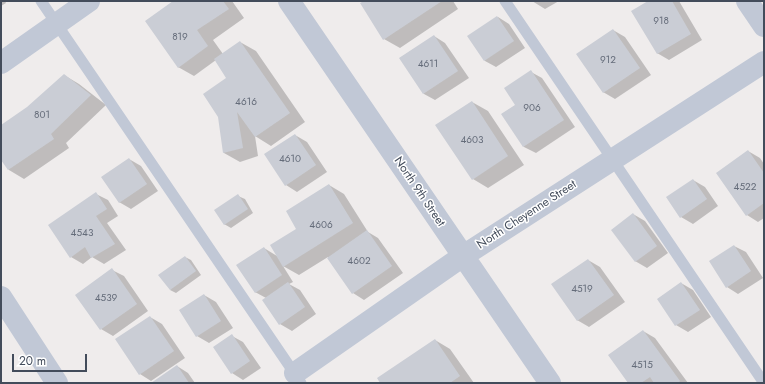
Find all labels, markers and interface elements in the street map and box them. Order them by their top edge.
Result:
house number: 918 [653,16,669,28]
house number: 819 [172,32,188,44]
house number: 912 [600,55,616,67]
house number: 4611 [418,59,438,71]
house number: 4616 [235,97,257,109]
house number: 906 [523,103,541,115]
house number: 801 [34,110,50,122]
house number: 4603 [460,135,484,147]
house number: 4610 [279,154,301,166]
street label: North 9th Street [390,154,448,230]
street label: North Cheyenne Street [475,177,579,253]
house number: 4522 [734,182,756,194]
house number: 4606 [309,220,333,232]
house number: 4543 [71,228,93,240]
house number: 4602 [347,256,371,268]
house number: 4519 [571,284,593,296]
house number: 4539 [95,293,117,305]
scale bar [14,346,89,372]
text: 20 m [19,352,46,370]
house number: 4515 [631,360,653,372]

